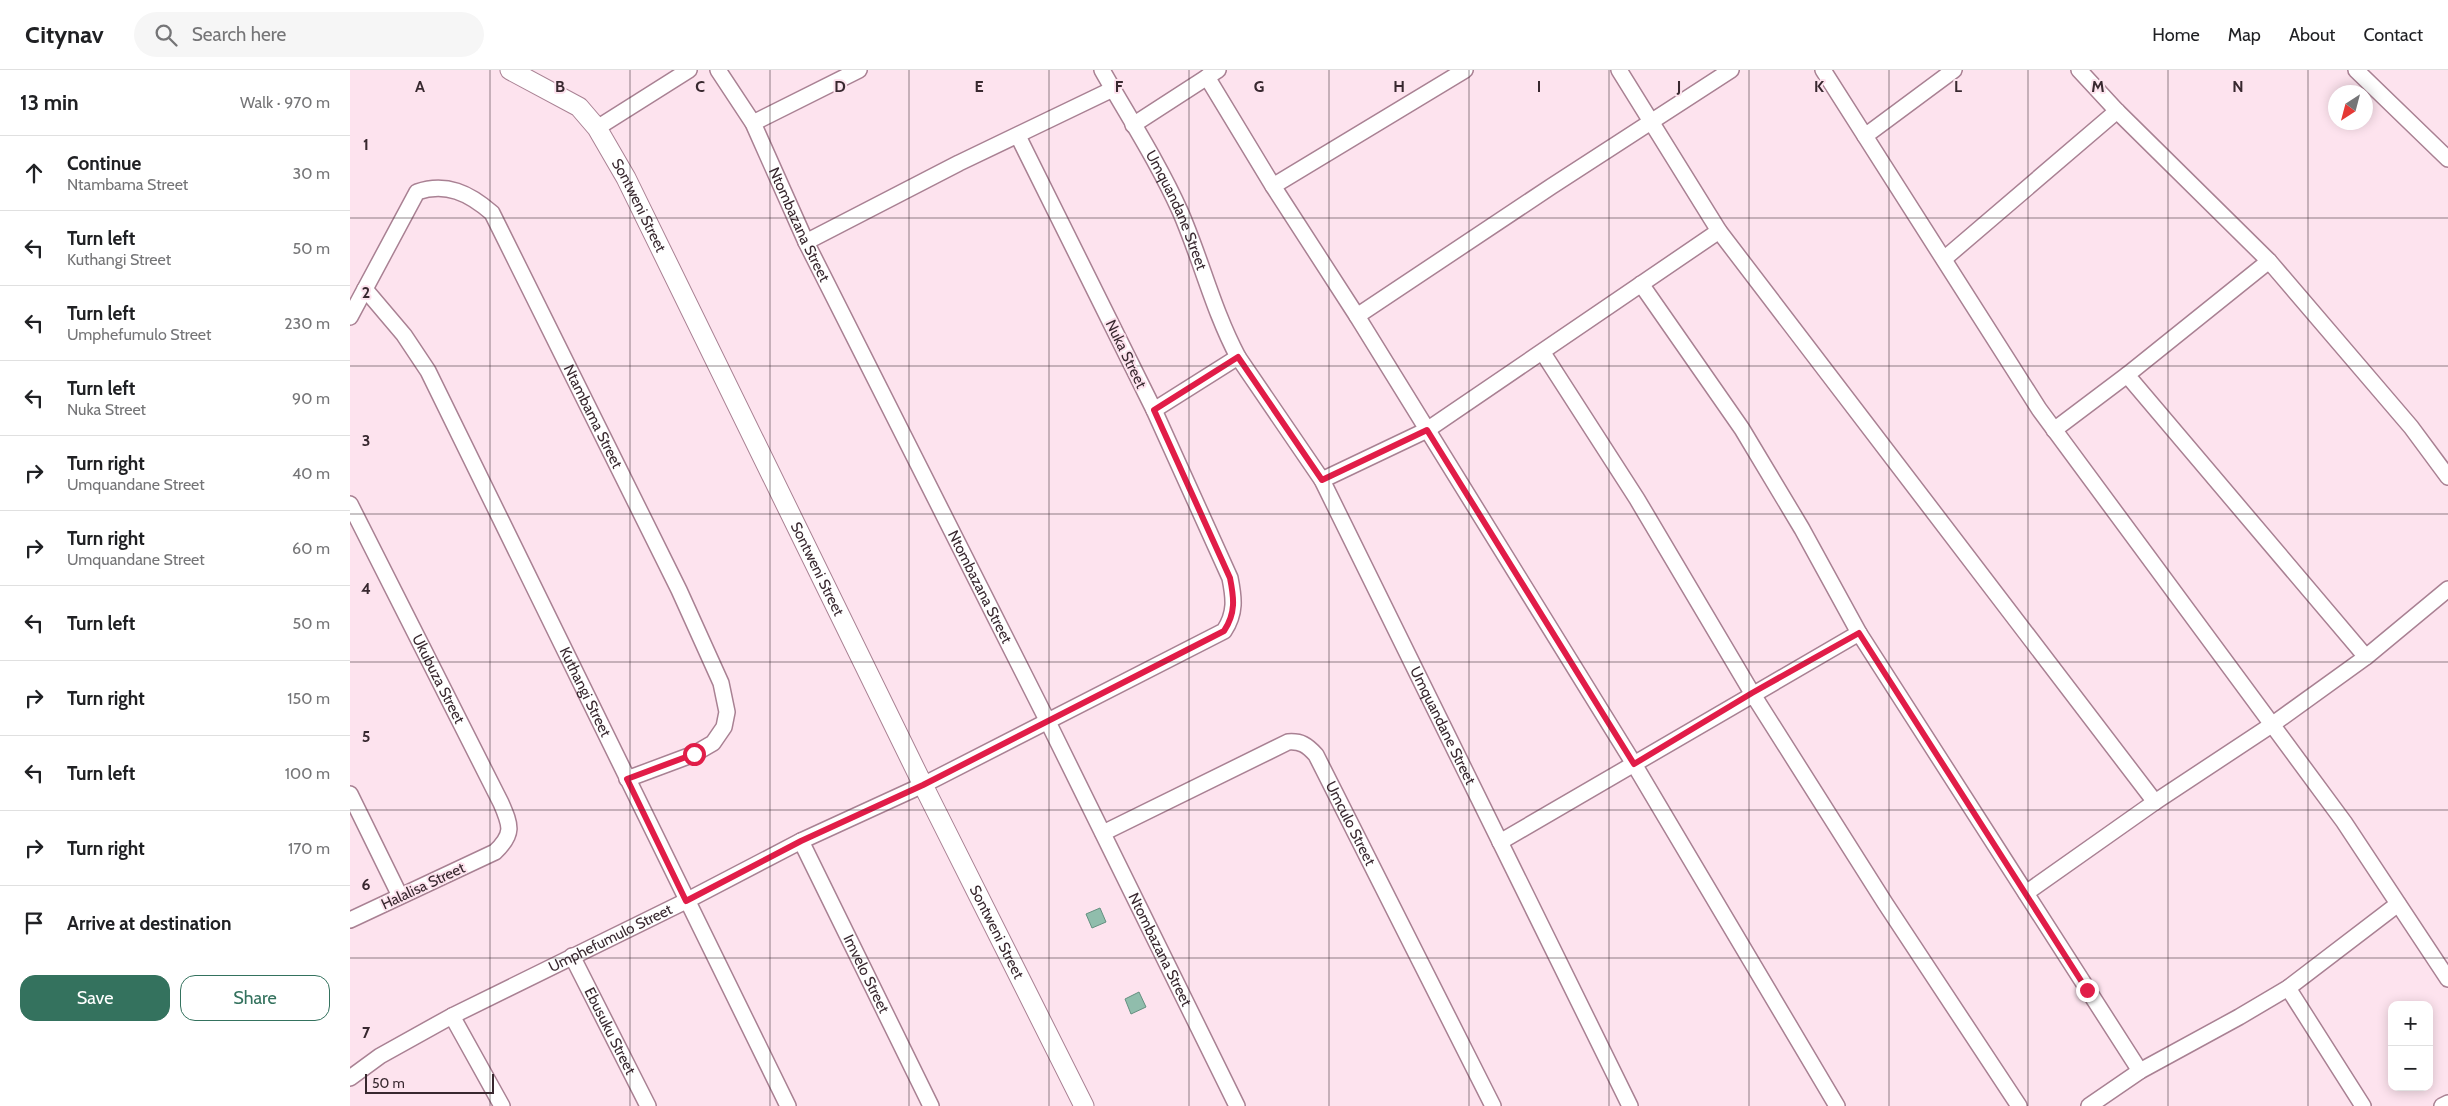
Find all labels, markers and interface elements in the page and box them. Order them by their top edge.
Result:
search box [134,12,484,57]
text: Citynav [25,20,104,49]
icon: search [152,21,180,49]
text: Search here [192,23,286,46]
text: Home [2152,24,2200,46]
text: Map [2228,24,2261,46]
text: About [2289,24,2335,46]
text: Contact [2363,24,2423,46]
text: A [415,77,425,96]
text: B [555,77,565,96]
text: C [695,77,705,96]
text: D [834,77,846,96]
text: E [974,77,984,96]
text: F [1115,77,1124,96]
text: G [1254,77,1264,96]
text: H [1393,77,1405,96]
text: I [1537,77,1541,96]
text: J [1676,77,1681,96]
text: K [1814,77,1824,96]
text: L [1954,77,1962,96]
text: M [2091,77,2105,96]
text: N [2232,77,2244,96]
north arrow [2328,85,2373,130]
text: 13 min [20,90,79,115]
text: Walk · 970 m [240,93,330,112]
text: 1 [363,135,369,154]
street label: Umquandane Street [1142,147,1211,272]
text: Continue [67,152,141,175]
street label: Sontweni Street [608,155,670,255]
icon: ahead [20,159,48,187]
text: 30 m [293,164,330,183]
street label: Ntombazana Street [765,164,834,285]
text: Ntambama Street [67,175,188,194]
text: Turn left [67,227,135,250]
icon: left [20,234,48,262]
text: 50 m [293,239,330,258]
text: Kuthangi Street [67,250,171,269]
text: 2 [362,283,370,302]
text: Turn left [67,302,135,325]
icon: left [20,309,48,337]
text: 230 m [284,314,330,333]
street label: Nuka Street [1102,317,1150,391]
text: Umphefumulo Street [67,325,211,344]
street label: Ntambama Street [560,361,626,471]
text: Turn left [67,377,135,400]
icon: left [20,384,48,412]
text: 90 m [292,389,330,408]
text: Nuka Street [67,400,146,419]
text: 3 [362,431,370,450]
text: Turn right [67,452,145,475]
icon: right [20,459,48,487]
text: 40 m [292,464,330,483]
text: Umquandane Street [67,475,205,494]
street label: Sontweni Street [787,519,848,619]
text: Turn right [67,527,145,550]
street label: Ntombazana Street [944,527,1016,646]
icon: right [20,534,48,562]
text: 60 m [292,539,330,558]
text: Umquandane Street [67,550,205,569]
text: 4 [361,579,371,598]
icon: left [20,609,48,637]
text: Turn left [67,612,135,635]
text: 50 m [293,614,330,633]
street label: Ukubuza Street [408,631,468,727]
street label: Kuthangi Street [556,644,615,740]
street label: Umquandane Street [1406,664,1479,788]
icon: right [20,684,48,712]
text: Turn right [67,687,145,710]
text: 150 m [287,689,330,708]
text: 5 [362,727,370,746]
route start [683,743,706,766]
icon: left [20,759,48,787]
text: Turn left [67,762,135,785]
text: 100 m [285,764,330,783]
street label: Umculo Street [1322,778,1379,869]
icon: right [20,834,48,862]
text: Turn right [67,837,145,860]
text: 170 m [288,839,330,858]
street label: Halalisa Street [378,859,468,913]
text: 6 [362,875,371,894]
street label: Sontweni Street [966,882,1028,982]
street label: Ntombazana Street [1125,890,1196,1009]
street label: Umphefumulo Street [546,900,675,976]
icon: arrive [20,909,48,937]
text: Arrive at destination [67,912,231,935]
street label: Imvelo Street [839,932,893,1016]
button: Save [20,975,170,1021]
button: Share [180,975,330,1021]
route end [2076,979,2099,1002]
street label: Ebusuku Street [580,984,640,1077]
map controls [2388,1001,2433,1091]
button: + [2388,1001,2433,1046]
text: 7 [362,1023,371,1042]
button: − [2388,1046,2433,1091]
scale bar [365,1071,494,1094]
text: 50 m [372,1074,405,1092]

